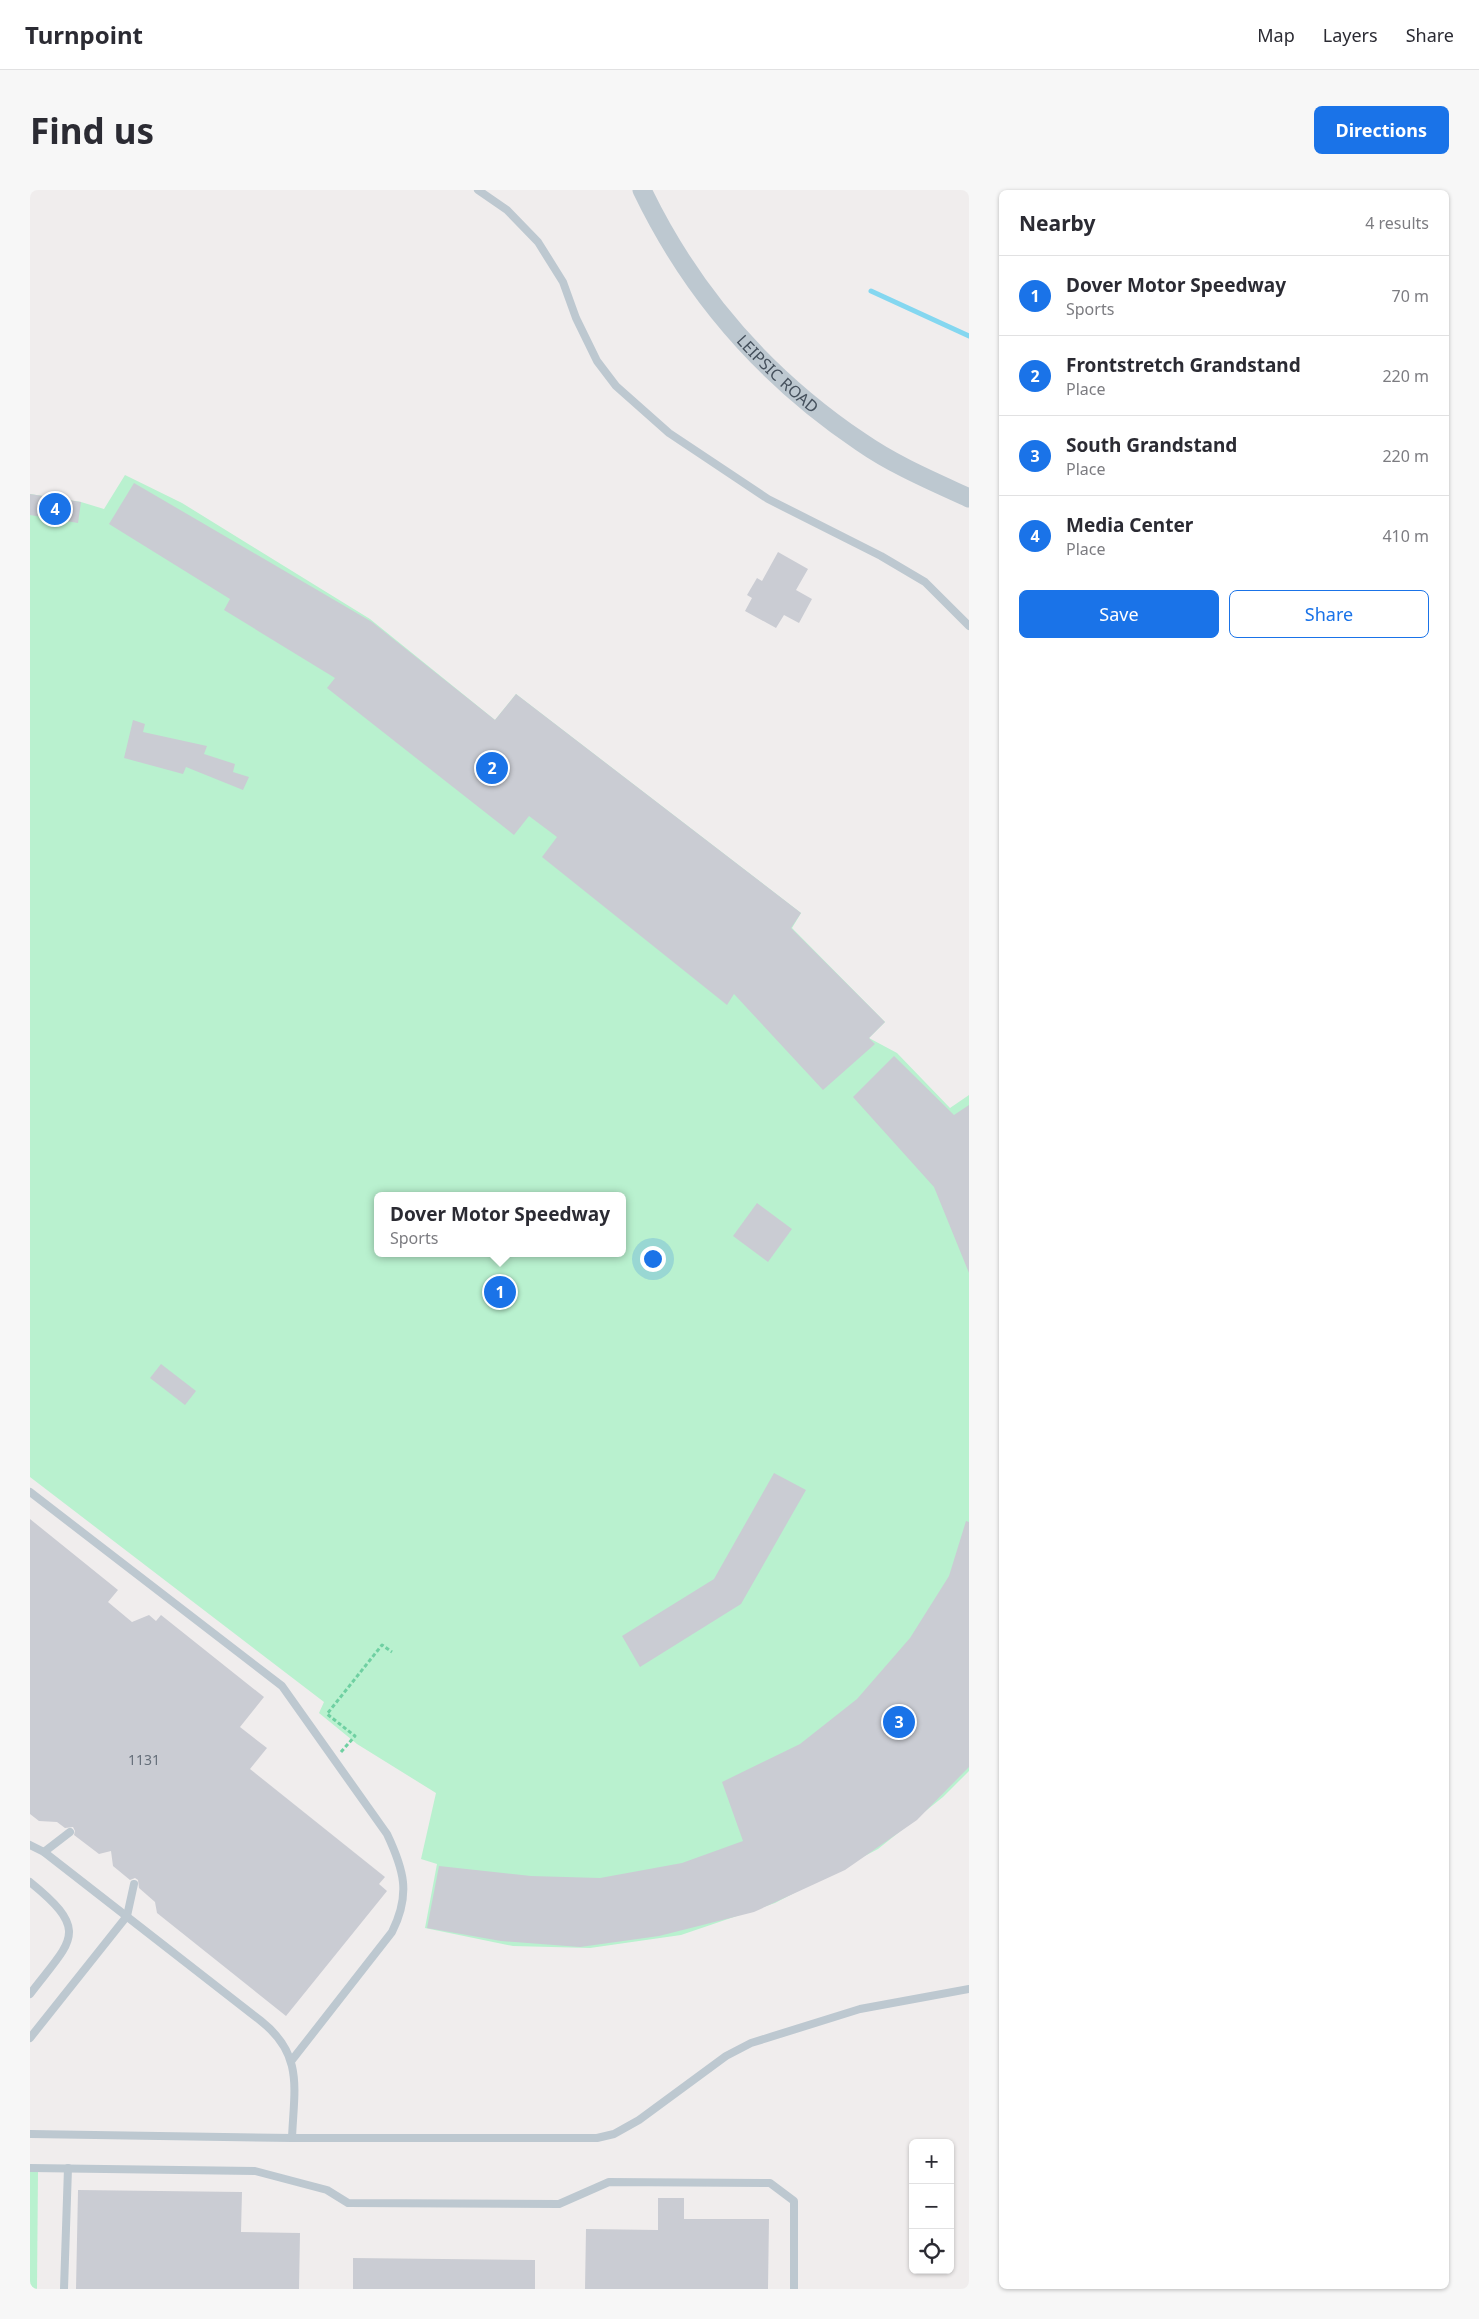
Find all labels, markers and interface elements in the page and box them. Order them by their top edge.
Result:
text: Turnpoint [25,18,143,51]
text: Map [1257,23,1295,47]
text: Layers [1323,23,1378,47]
text: Share [1406,23,1454,47]
button: Directions [1314,106,1449,154]
text: Find us [30,107,154,154]
text: Nearby [1019,209,1095,237]
text: 4 results [1365,212,1429,234]
text: Dover Motor Speedway [1066,272,1286,298]
text: 1 [1030,285,1040,307]
text: 70 m [1392,285,1429,307]
text: Sports [1066,298,1114,320]
street label: LEIPSIC ROAD [732,330,823,418]
text: Frontstretch Grandstand [1066,352,1301,378]
text: 2 [1030,365,1040,387]
text: 220 m [1382,365,1429,387]
text: Place [1066,378,1106,400]
text: South Grandstand [1066,432,1237,458]
text: 3 [1030,445,1040,467]
text: 220 m [1382,445,1429,467]
text: Place [1066,458,1106,480]
pin: 4 [39,490,71,528]
text: Media Center [1066,512,1193,538]
text: 4 [1030,525,1040,547]
text: 410 m [1382,525,1429,547]
text: Place [1066,538,1106,560]
button: Save [1019,590,1219,638]
button: Share [1229,590,1429,638]
pin: 2 [476,749,508,787]
popup [374,1192,626,1257]
text: Dover Motor Speedway [390,1201,610,1227]
text: Sports [390,1227,438,1249]
your location [640,1246,666,1272]
pin: 1 [484,1273,516,1311]
pin: 3 [883,1703,915,1741]
house number: 1131 [128,1750,160,1769]
map controls [909,2139,954,2274]
button: + [909,2139,954,2184]
button: − [909,2184,954,2229]
button: locate [909,2229,954,2274]

